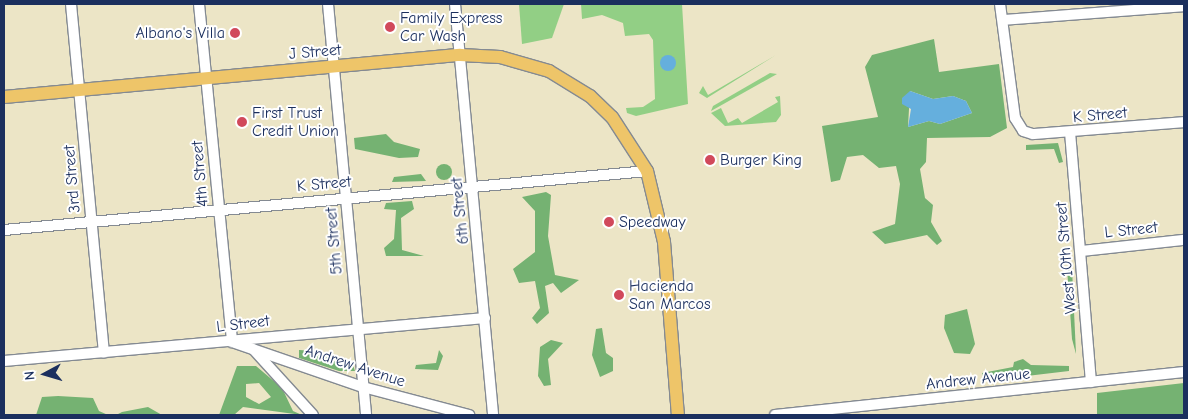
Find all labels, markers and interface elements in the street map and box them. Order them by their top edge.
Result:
place label: Family Express Car Wash [400,8,503,46]
marker: Family Express Car Wash [384,21,396,33]
place label: Albano's Villa [135,23,225,43]
marker: Albano's Villa [229,27,241,39]
street label: J Street [288,40,342,64]
place label: First Trust Credit Union [252,103,339,141]
street label: K Street [1072,103,1128,127]
marker: First Trust Credit Union [236,116,248,128]
street label: 4th Street [188,140,212,208]
street label: 3rd Street [59,144,85,214]
place label: Burger King [720,150,802,170]
marker: Burger King [704,154,716,166]
street label: K Street [296,172,352,196]
street label: 6th Street [447,177,473,245]
street label: West 10th Street [1052,201,1080,315]
street label: 5th Street [322,207,346,275]
place label: Speedway [619,212,686,232]
marker: Speedway [603,216,615,228]
street label: L Street [1103,218,1159,242]
place label: Hacienda San Marcos [629,276,711,314]
marker: Hacienda San Marcos [613,289,625,301]
street label: L Street [215,311,271,337]
street label: Andrew Avenue [302,341,408,391]
north arrow [20,349,70,399]
street label: Andrew Avenue [925,364,1031,394]
text: N [21,370,39,381]

